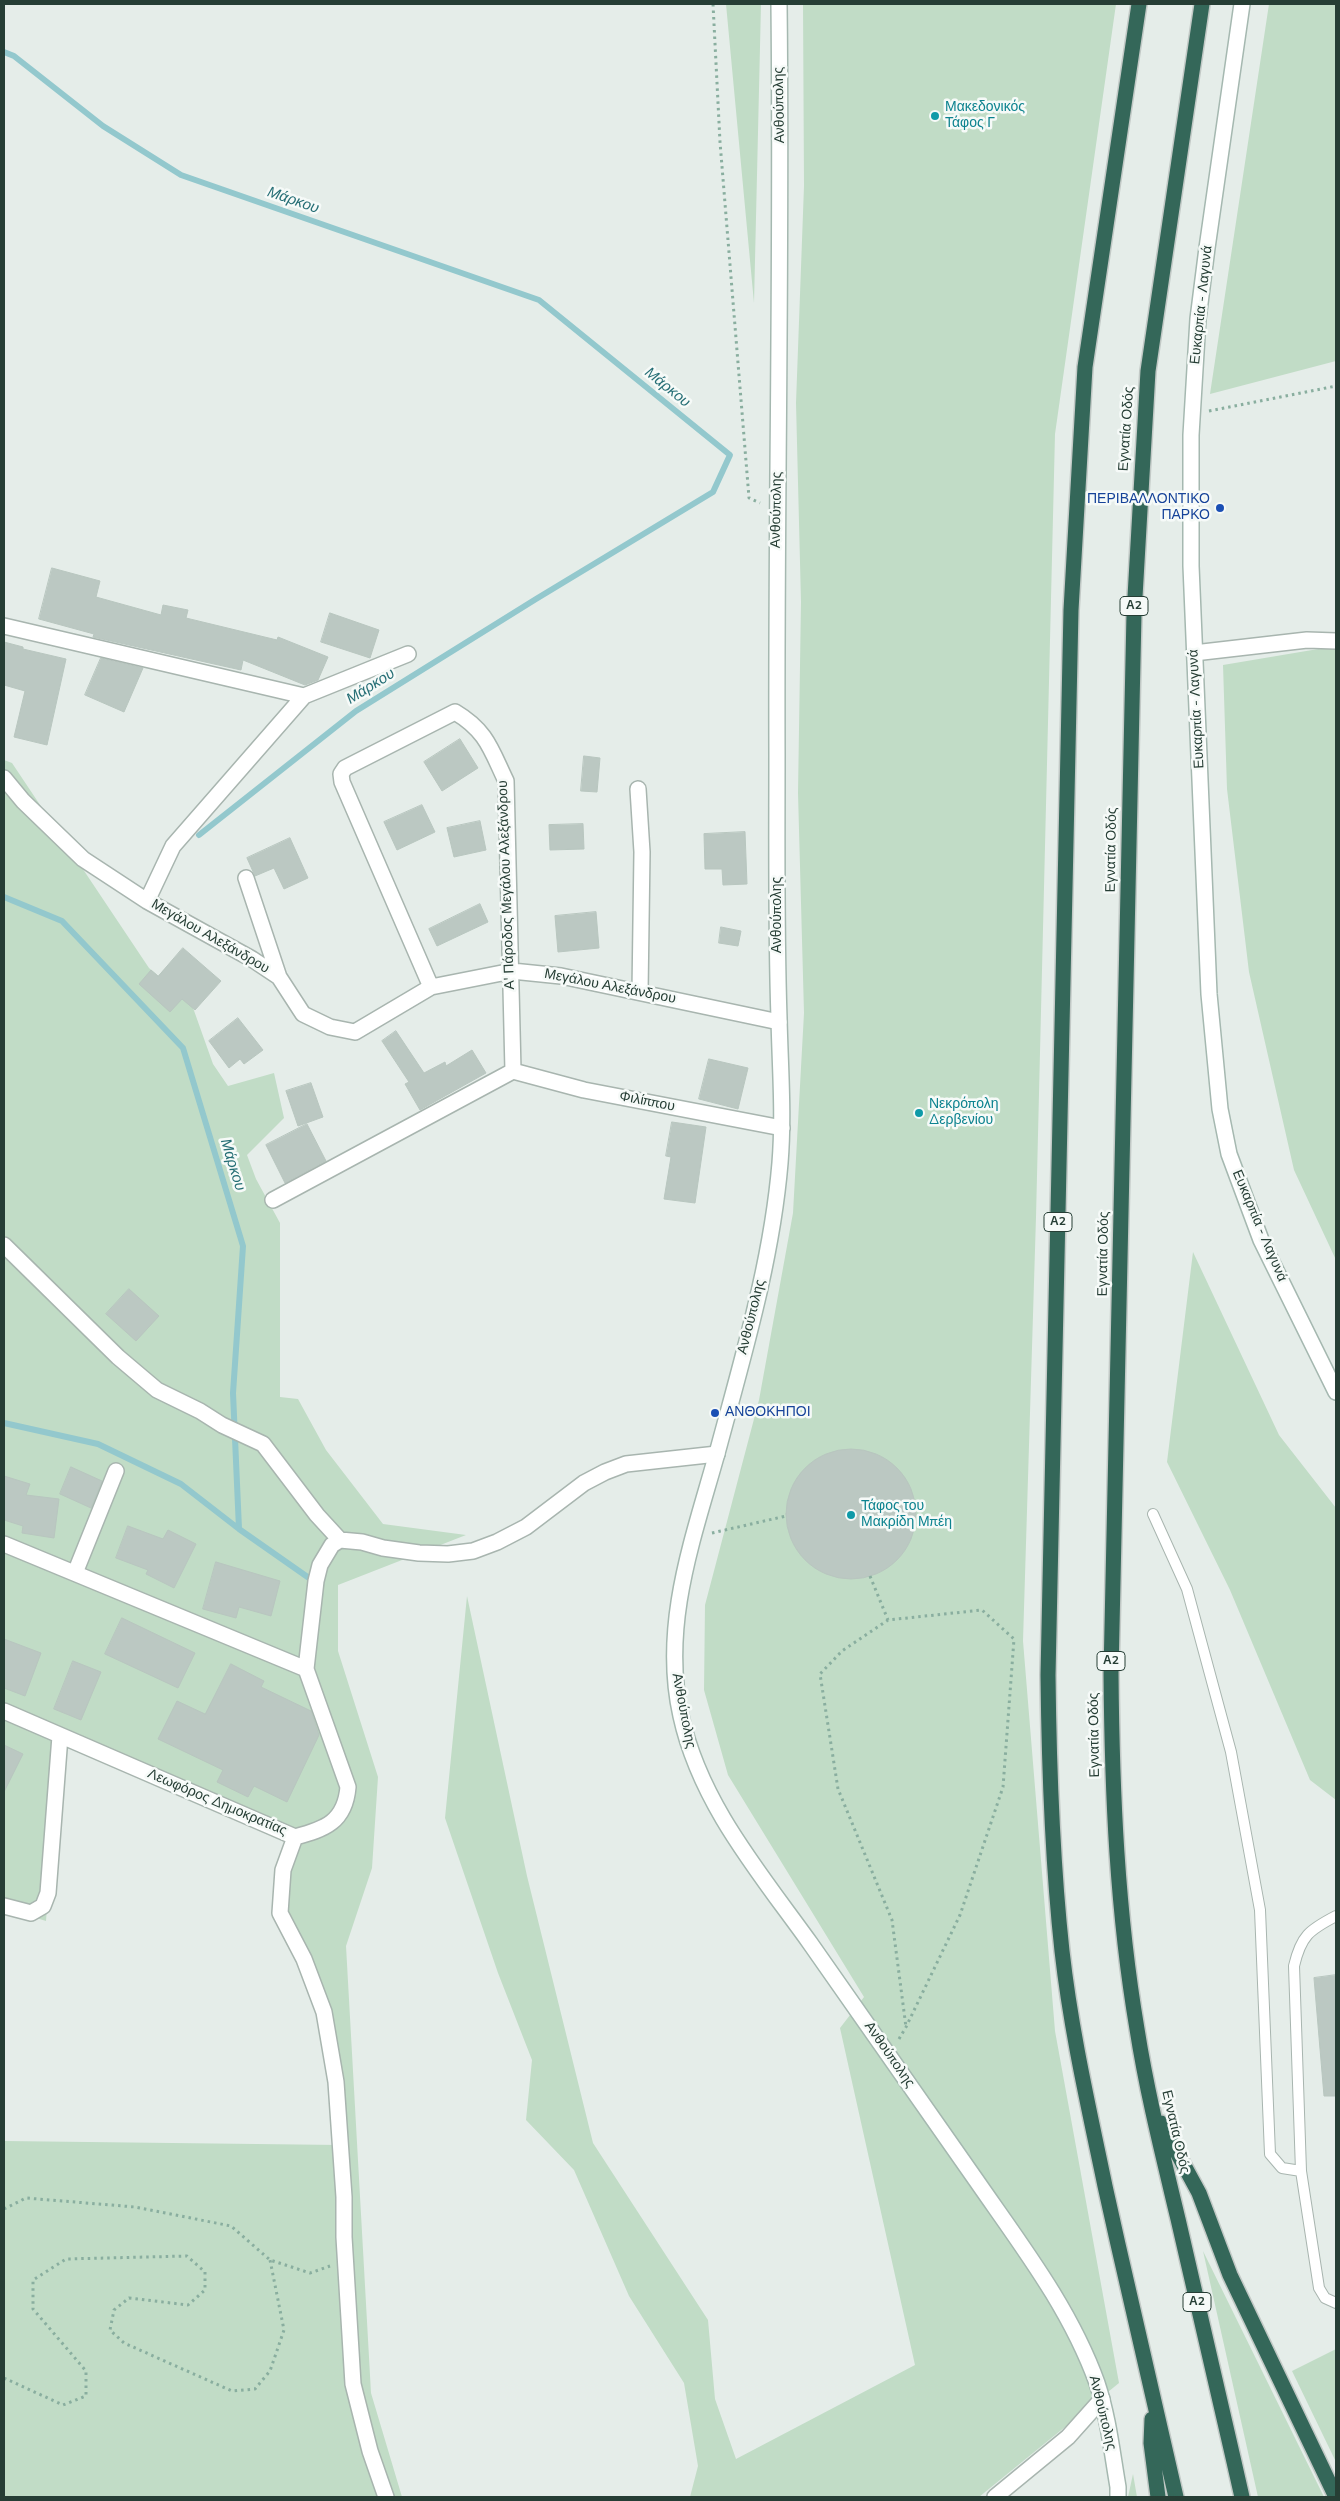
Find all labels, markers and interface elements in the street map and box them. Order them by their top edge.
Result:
street label: Ανθούπολης [771,67,789,143]
place label: Μακεδονικός Τάφος Γ [945,100,1025,132]
marker: Μακεδονικός Τάφος Γ [929,110,941,122]
water label: Μάρκου [265,184,321,218]
street label: Ευκαρπία - Λαγυνά [1187,245,1217,365]
water label: Μάρκου [641,364,693,412]
street label: Εγνατία Οδός [1116,386,1138,472]
street label: Ανθούπολης [768,472,786,548]
place label: ΠΕΡΙΒΑΛΛΟΝΤΙΚΟ ΠΑΡΚΟ [1087,492,1210,524]
marker: ΠΕΡΙΒΑΛΛΟΝΤΙΚΟ ΠΑΡΚΟ [1214,502,1226,514]
road number: Α2 [1120,596,1148,616]
street label: Ευκαρπία - Λαγυνά [1185,649,1209,769]
water label: Μάρκου [344,665,398,709]
street label: Α' Πάροδος Μεγάλου Αλεξάνδρου [495,780,519,990]
street label: Εγνατία Οδός [1103,807,1121,893]
street label: Ανθούπολης [770,877,786,953]
street label: Μεγάλου Αλεξάνδρου [148,896,272,978]
street label: Μεγάλου Αλεξάνδρου [543,966,677,1008]
street label: Φιλίππου [618,1088,676,1116]
place label: Νεκρόπολη Δερβενίου [929,1097,999,1130]
marker: Νεκρόπολη Δερβενίου [913,1107,925,1119]
water label: Μάρκου [216,1137,248,1193]
street label: Ευκαρπία - Λαγυνά [1228,1168,1290,1284]
street label: Εγνατία Οδός [1095,1211,1113,1297]
road number: Α2 [1044,1212,1072,1232]
street label: Ανθούπολης [735,1278,769,1356]
place label: ΑΝΘΟΚΗΠΟΙ [725,1405,811,1421]
marker: ΑΝΘΟΚΗΠΟΙ [709,1407,721,1419]
place label: Τάφος του Μακρίδη Μπέη [861,1499,952,1531]
marker: Τάφος του Μακρίδη Μπέη [845,1509,857,1521]
road number: Α2 [1097,1652,1125,1670]
street label: Ανθούπολης [667,1672,699,1750]
street label: Εγνατία Οδός [1086,1692,1104,1778]
street label: Λεωφόρος Δημοκρατίας [145,1766,289,1840]
street label: Ανθούπολης [860,2019,918,2091]
street label: Εγνατία Οδός [1157,2089,1193,2175]
road number: Α2 [1183,2292,1211,2312]
street label: Ανθούπολης [1085,2374,1119,2452]

